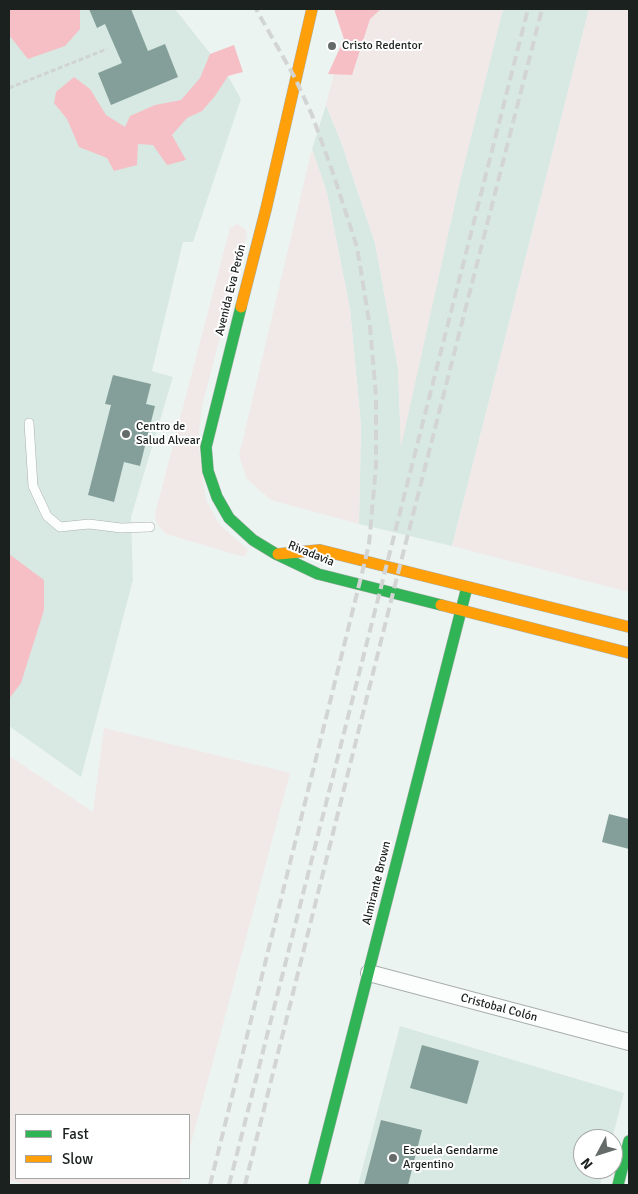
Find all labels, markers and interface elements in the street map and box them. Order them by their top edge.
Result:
place label: Cristo Redentor [342,39,422,53]
marker: Cristo Redentor [326,40,338,52]
street label: Avenida Eva Perón [213,243,249,337]
place label: Centro de Salud Alvear [136,420,200,448]
marker: Centro de Salud Alvear [120,428,132,440]
street label: Rivadavia [286,538,336,570]
street label: Almirante Brown [360,840,394,926]
street label: Cristobal Colón [459,991,539,1025]
legend [15,1114,190,1179]
text: Fast [62,1125,89,1143]
north arrow [573,1129,623,1179]
place label: Escuela Gendarme Argentino [403,1144,498,1172]
text: Slow [62,1150,93,1168]
marker: Escuela Gendarme Argentino [387,1152,399,1164]
text: N [577,1154,597,1173]

